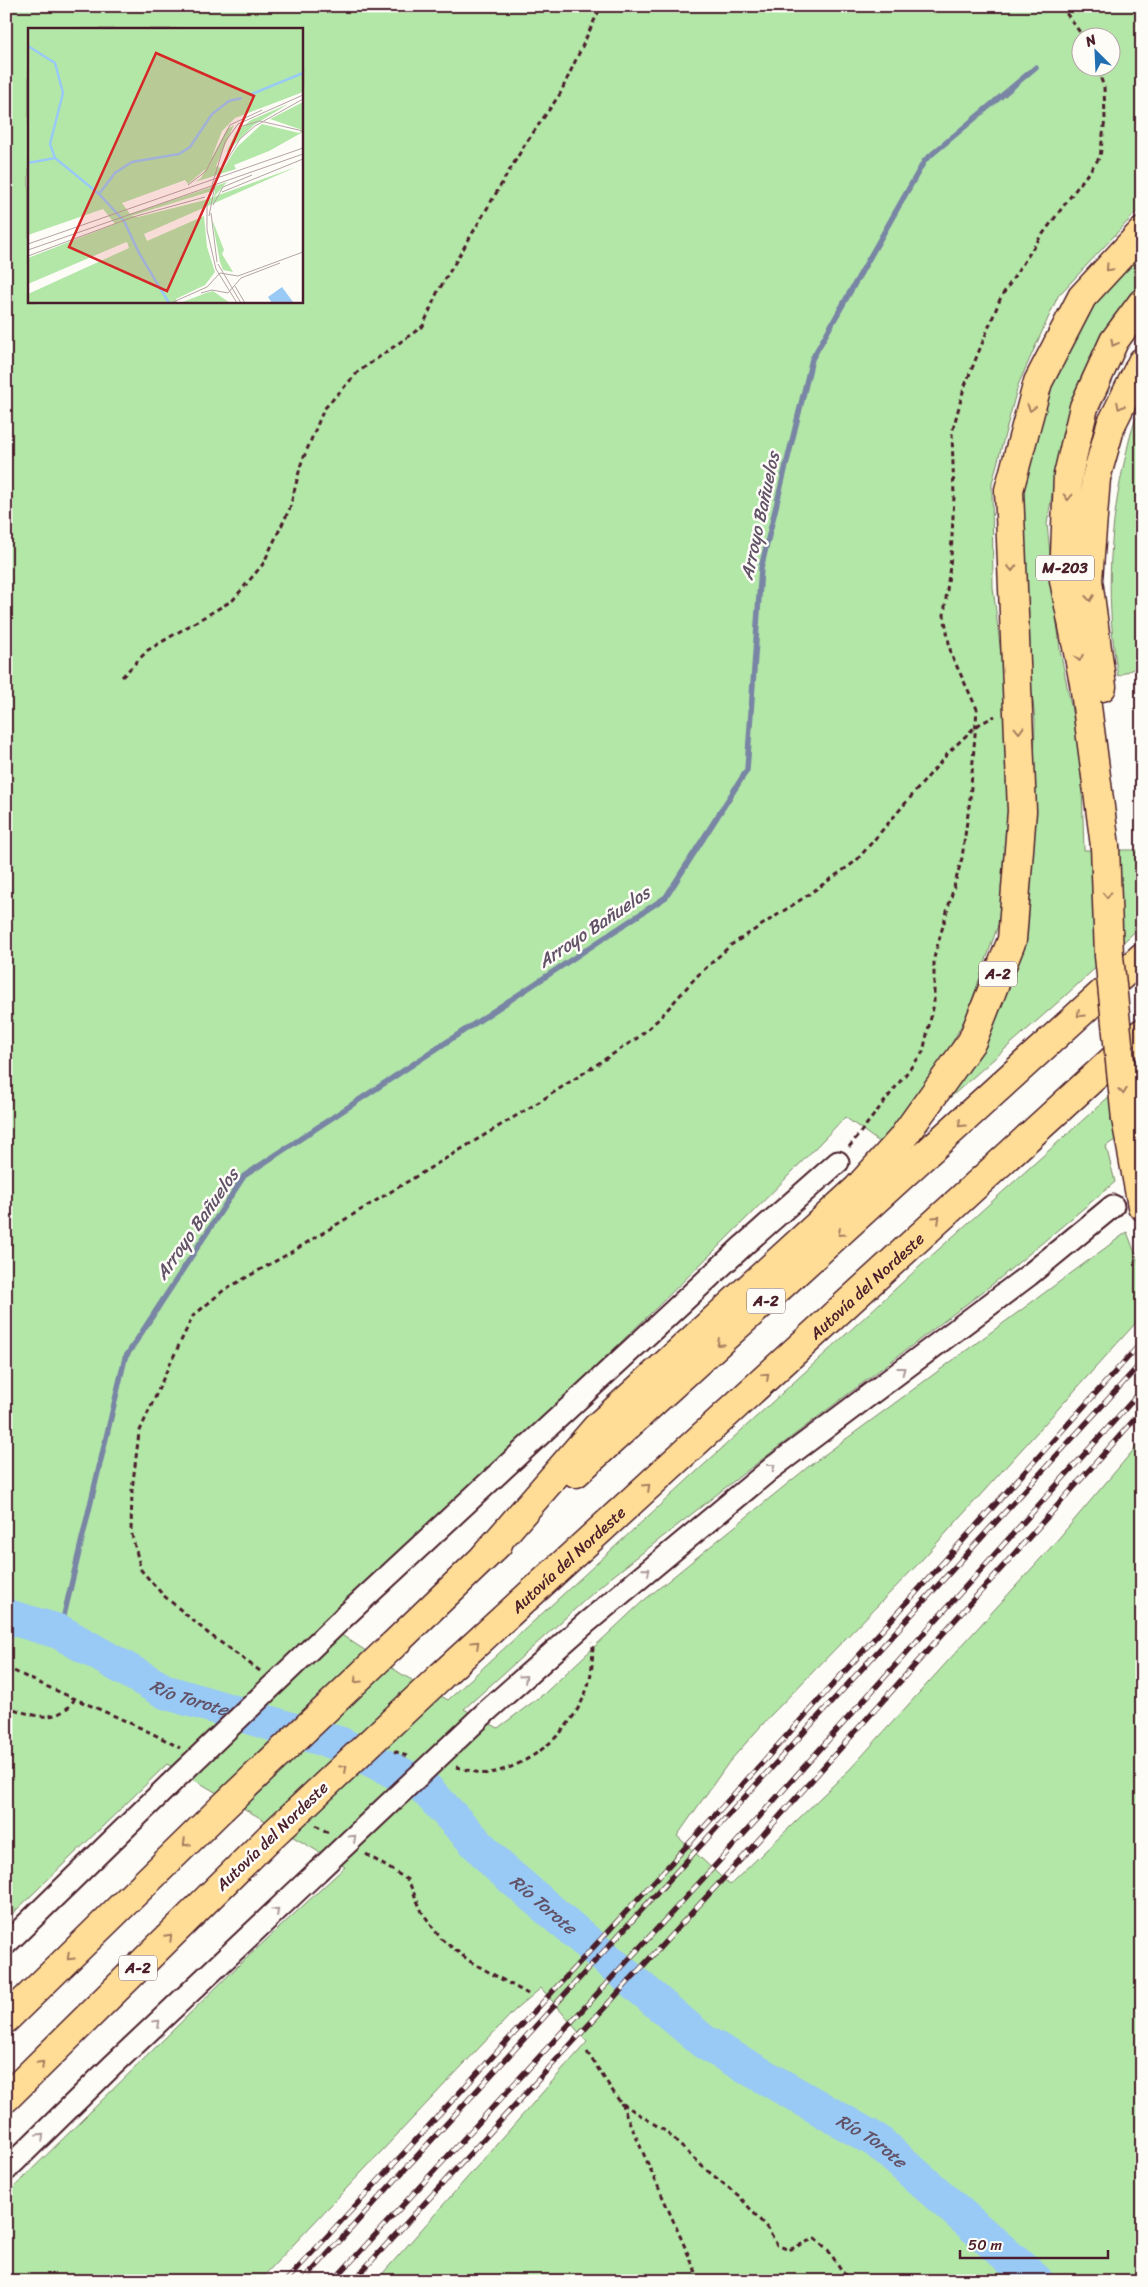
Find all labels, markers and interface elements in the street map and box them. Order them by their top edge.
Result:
text: N [1080,27,1101,54]
inset map [28,28,302,302]
north arrow [1070,28,1120,78]
one-way arrow [1106,262,1115,271]
one-way arrow [1110,338,1120,347]
one-way arrow [1116,400,1126,409]
one-way arrow [1026,404,1037,413]
water label: Arroyo Bañuelos [731,447,790,584]
one-way arrow [1062,494,1073,502]
road number: M-203 [1036,556,1094,580]
one-way arrow [1007,564,1018,572]
one-way arrow [1085,594,1095,603]
one-way arrow [1074,654,1084,663]
one-way arrow [1014,727,1024,735]
water label: Arroyo Bañuelos [530,876,658,977]
one-way arrow [1101,891,1112,899]
road number: A-2 [979,962,1017,986]
one-way arrow [1077,1008,1086,1017]
one-way arrow [1117,1088,1128,1096]
one-way arrow [957,1118,966,1127]
water label: Arroyo Bañuelos [146,1160,248,1287]
one-way arrow [932,1216,941,1225]
street label: Autovía del Nordeste [801,1225,931,1347]
one-way arrow [837,1228,846,1237]
road number: A-2 [747,1288,785,1314]
one-way arrow [717,1337,726,1346]
one-way arrow [896,1367,905,1375]
one-way arrow [761,1373,770,1382]
one-way arrow [766,1465,775,1473]
one-way arrow [641,1483,650,1492]
street label: Autovía del Nordeste [503,1499,633,1621]
one-way arrow [642,1568,651,1577]
one-way arrow [470,1641,479,1650]
water label: Río Torote [144,1670,234,1726]
one-way arrow [353,1674,362,1683]
one-way arrow [519,1674,528,1683]
one-way arrow [338,1765,347,1774]
street label: Autovía del Nordeste [208,1774,335,1899]
one-way arrow [348,1835,357,1844]
one-way arrow [183,1837,192,1846]
water label: Río Torote [502,1866,585,1944]
one-way arrow [270,1908,279,1917]
one-way arrow [163,1934,172,1943]
one-way arrow [66,1951,75,1960]
road number: A-2 [119,1956,157,1980]
one-way arrow [152,2020,161,2029]
one-way arrow [35,2061,44,2070]
water label: Río Torote [830,2105,915,2178]
one-way arrow [35,2133,44,2142]
scale bar [960,2227,1108,2259]
text: 50 m [968,2232,1003,2258]

